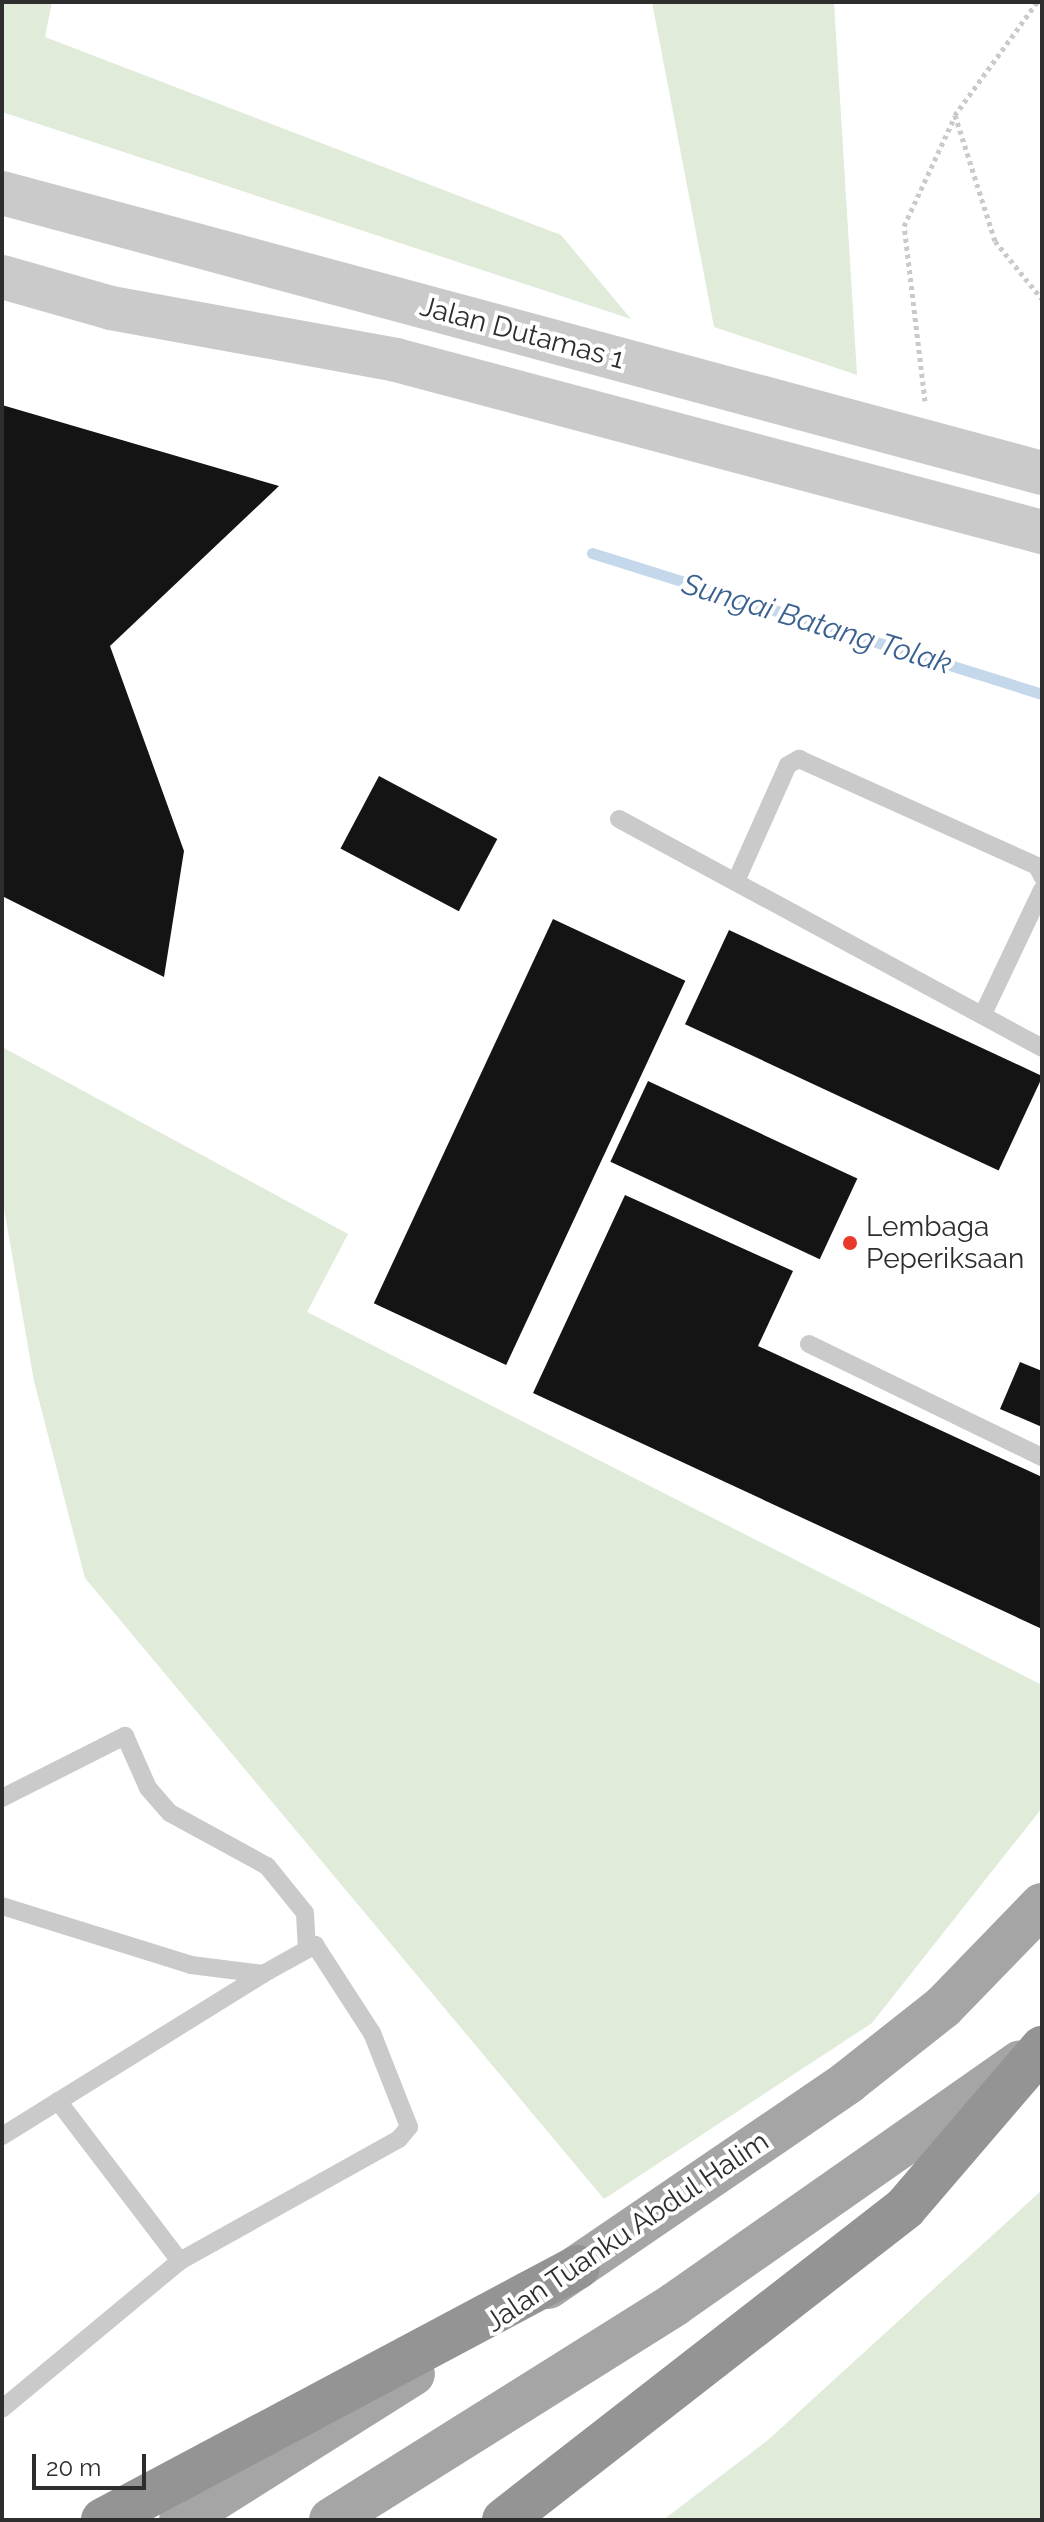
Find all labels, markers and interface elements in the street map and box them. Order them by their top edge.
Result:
street label: Jalan Dutamas 1 [416,290,628,376]
water label: Sungai Batang Tolak [678,566,956,682]
place label: Lembaga Peperiksaan [866,1210,1024,1276]
marker: Lembaga Peperiksaan [841,1234,859,1252]
street label: Jalan Tuanku Abdul Halim [478,2124,776,2340]
scale bar [36,2438,150,2488]
text: 20 m [46,2453,101,2482]

